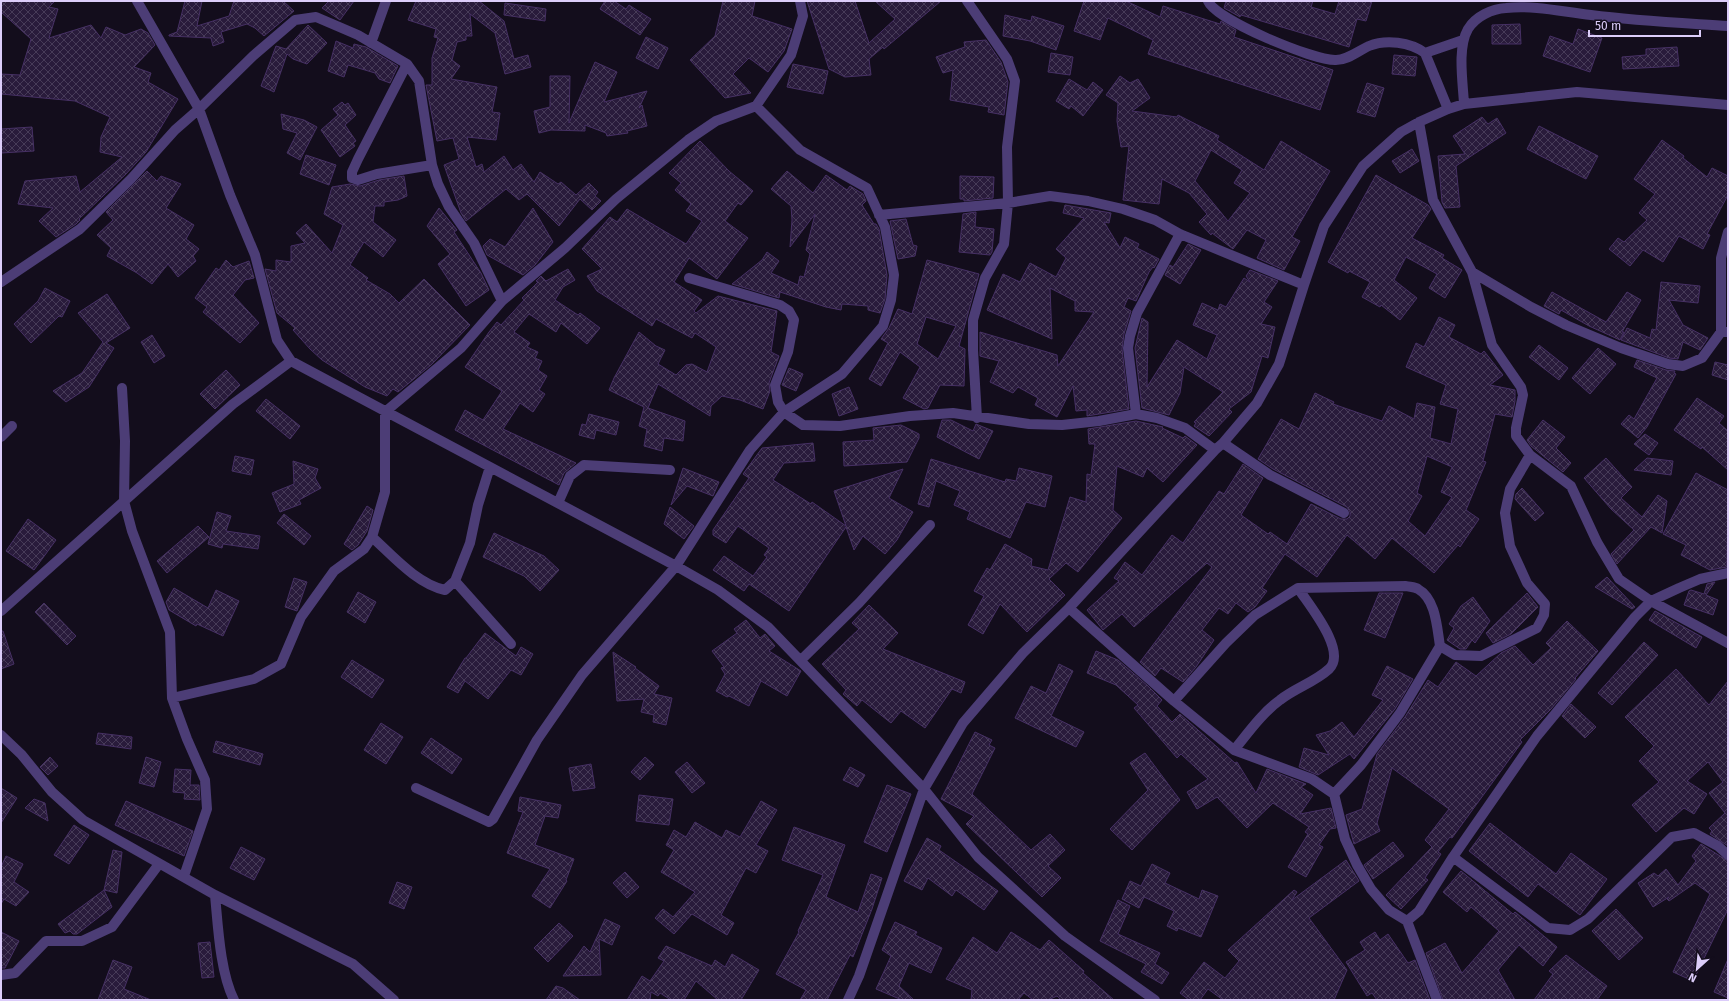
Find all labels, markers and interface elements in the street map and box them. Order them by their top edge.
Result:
scale bar [1589,12,1700,38]
text: 50 m [1595,19,1621,33]
north arrow [1677,949,1717,989]
text: N [1686,970,1699,985]

